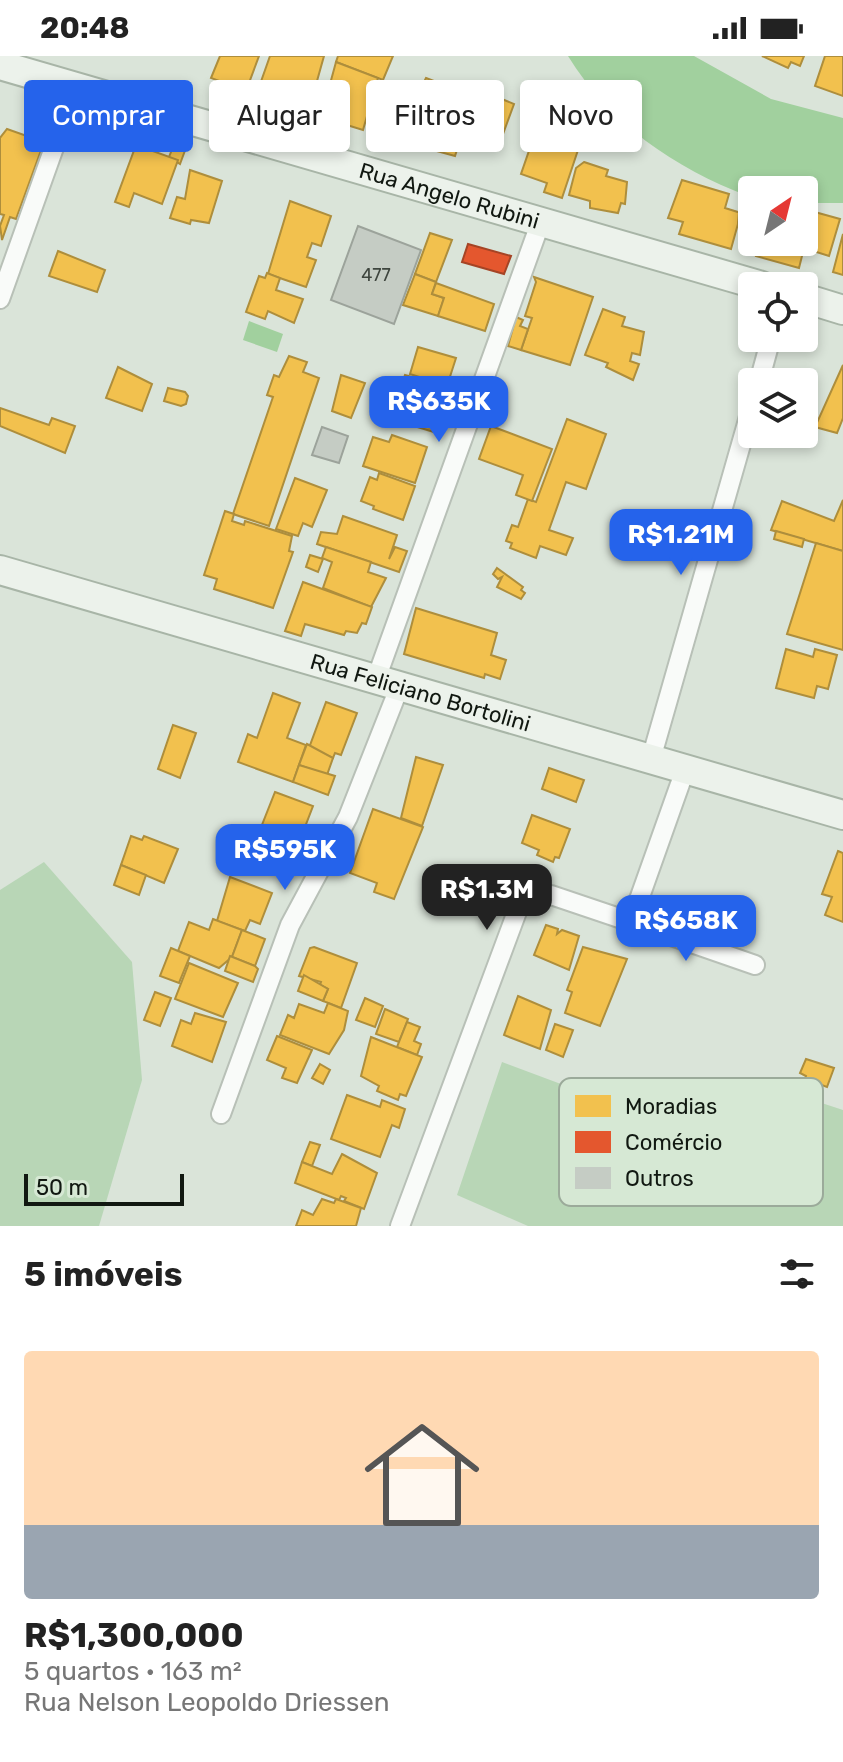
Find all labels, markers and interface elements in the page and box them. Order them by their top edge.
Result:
text: 20:48 [40,10,129,46]
chip: Comprar [24,80,193,152]
chip: Alugar [209,80,350,152]
chip: Filtros [366,80,504,152]
chip: Novo [520,80,642,152]
street label: Rua Angelo Rubini [356,157,543,235]
north arrow [738,176,818,256]
map controls [738,176,818,448]
house number: 477 [361,264,391,286]
button: locate [738,272,818,352]
button: layers [738,368,818,448]
pin: R$635K [374,376,504,444]
text: R$635K [387,386,491,417]
pin: R$1.21M [607,509,755,577]
text: R$1.21M [628,519,735,550]
street label: Rua Feliciano Bortolini [307,648,534,738]
pin: R$595K [220,824,350,892]
text: R$595K [234,834,336,865]
pin: R$1.3M [422,864,552,932]
text: R$1.3M [440,874,534,905]
pin: R$658K [621,895,751,963]
text: R$658K [634,905,738,936]
legend [559,1078,823,1206]
text: Moradias [625,1093,717,1120]
text: Comércio [625,1129,722,1156]
text: Outros [625,1165,694,1192]
scale bar [24,1170,184,1206]
text: 50 m [36,1174,88,1201]
icon: filters [775,1252,819,1296]
text: 5 imóveis [24,1254,182,1295]
icon: home [350,1403,494,1547]
text: R$1,300,000 [24,1615,244,1656]
text: 5 quartos · 163 m² [24,1656,242,1687]
text: Rua Nelson Leopoldo Driessen [24,1687,390,1718]

